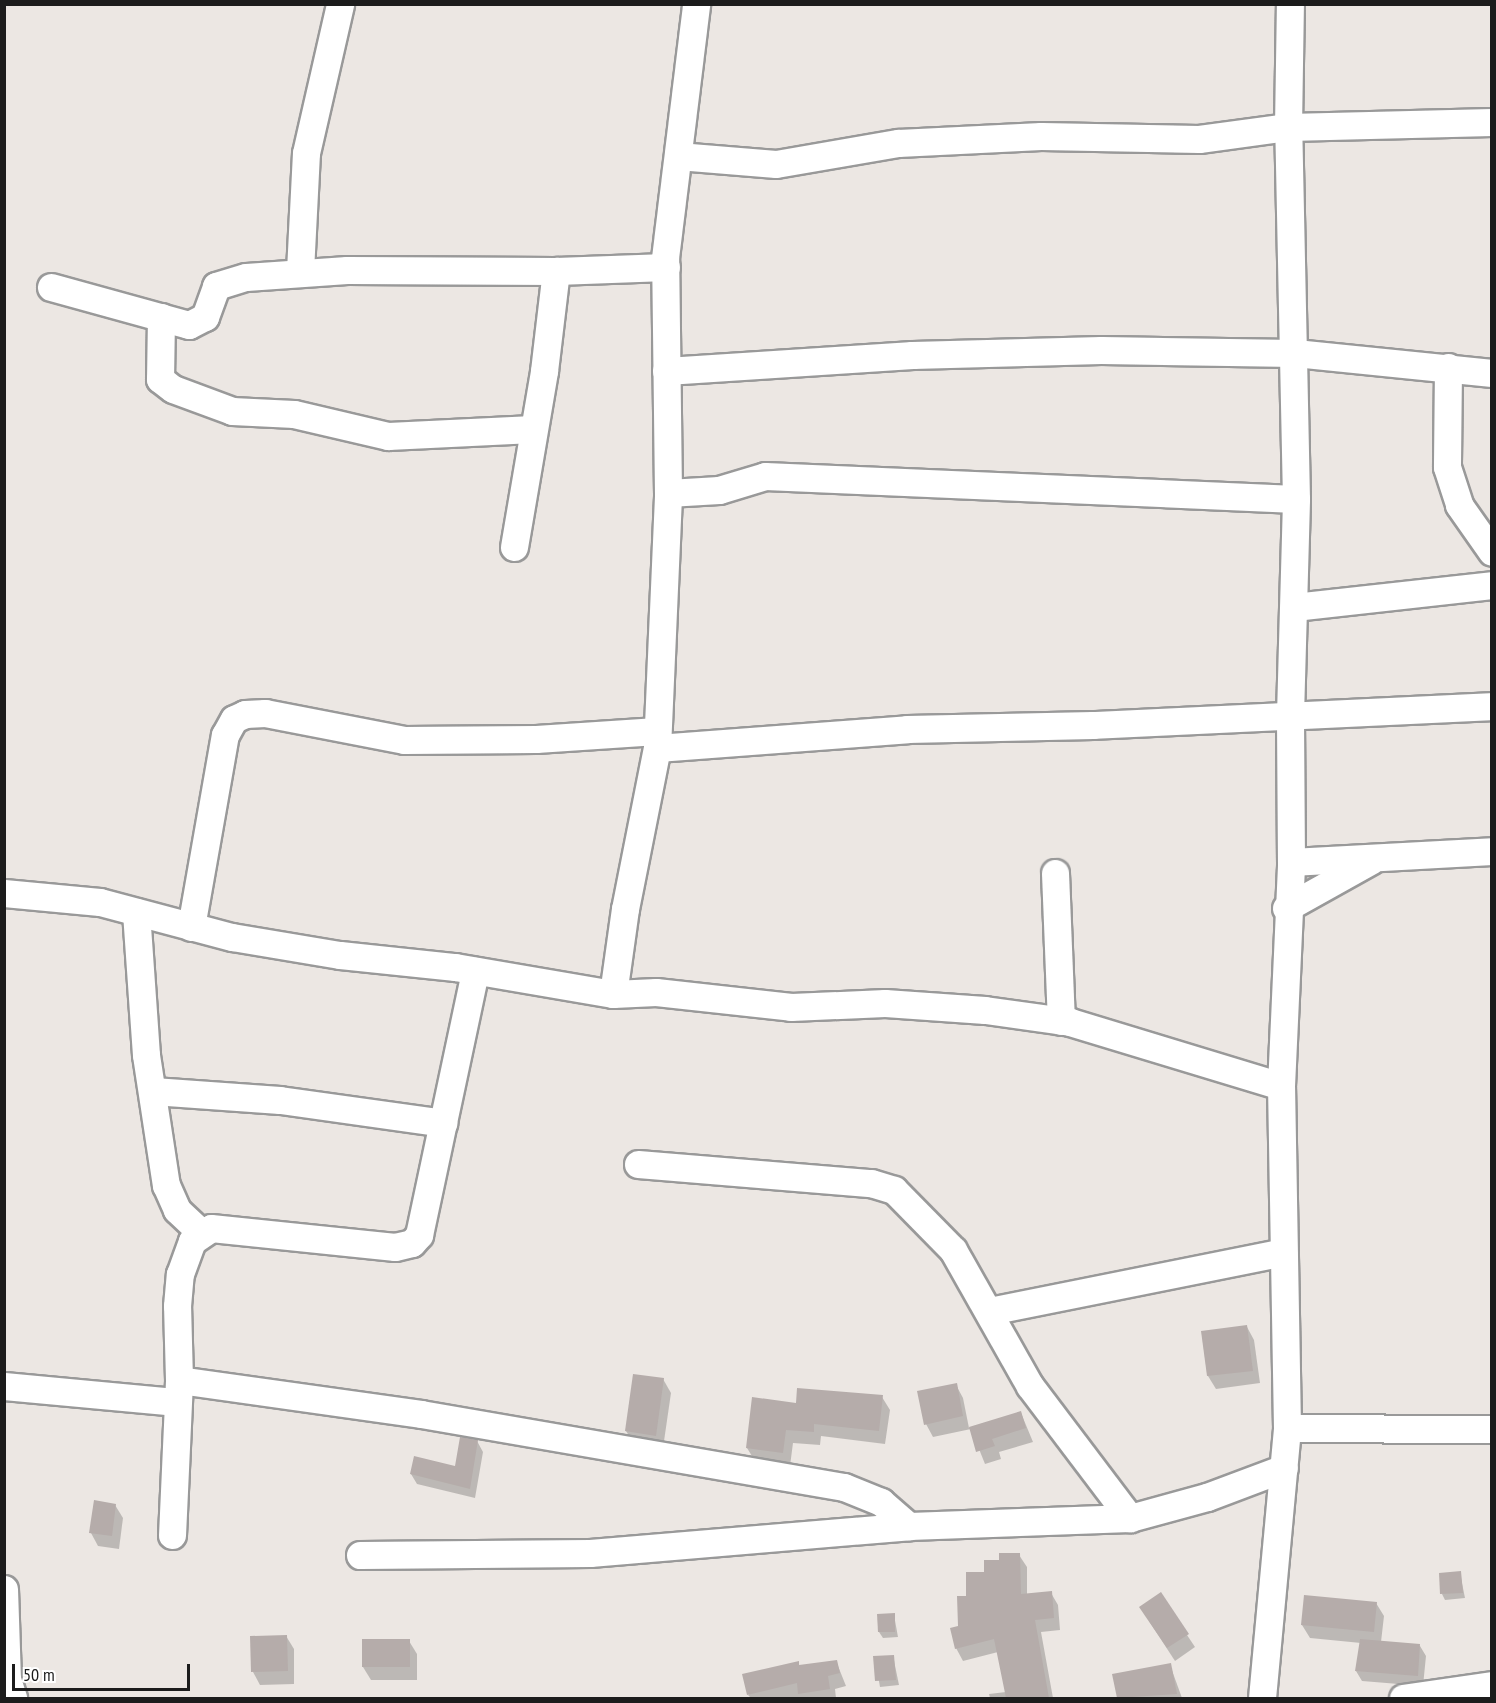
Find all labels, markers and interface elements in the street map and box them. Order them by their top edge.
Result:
scale bar [15,1652,194,1690]
text: 50 m [23,1663,55,1686]

